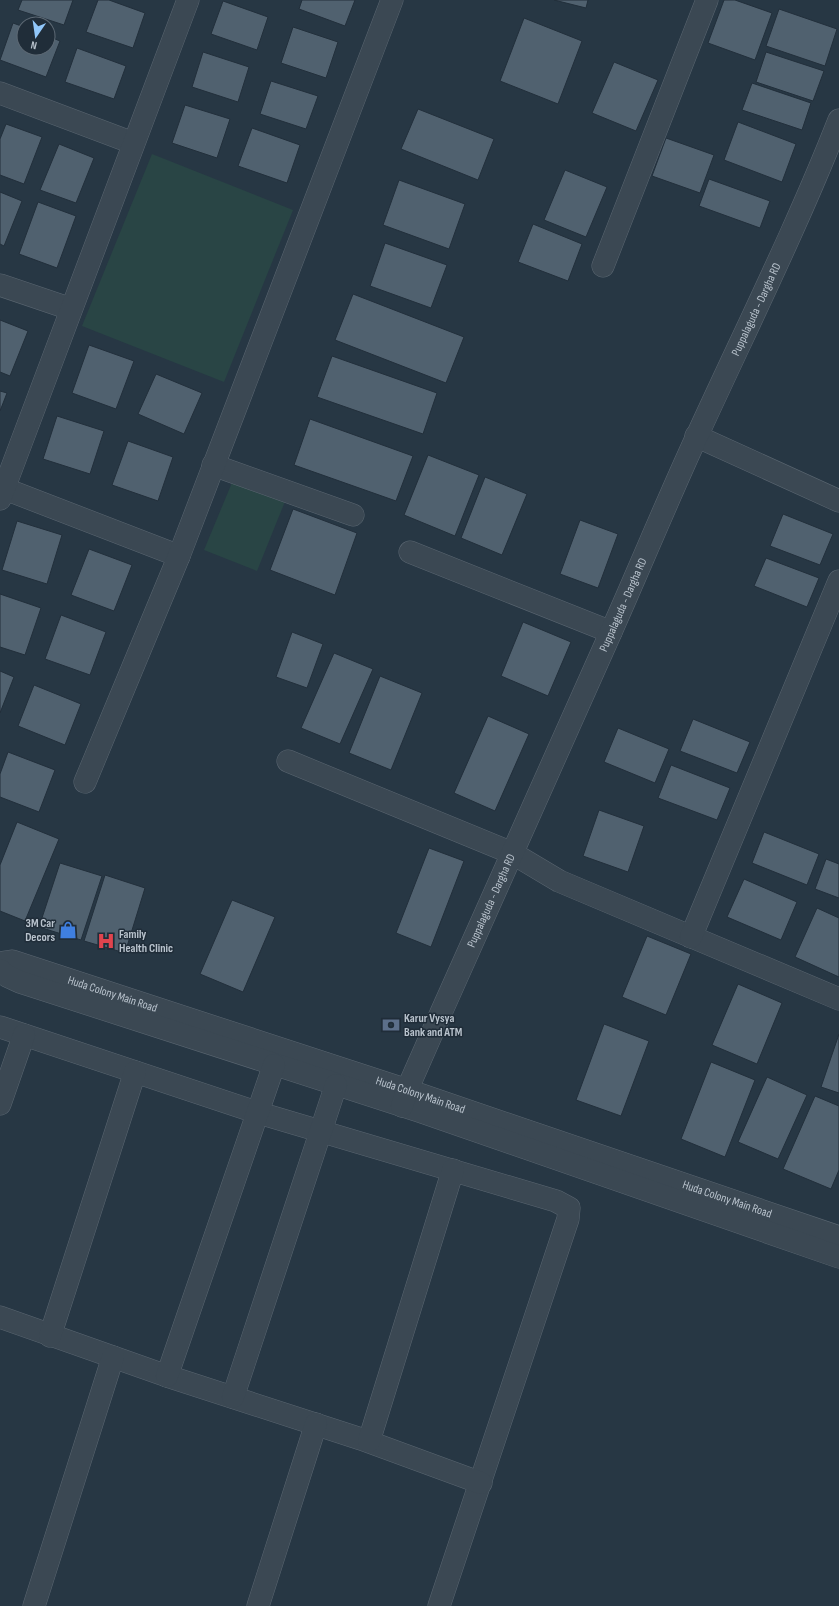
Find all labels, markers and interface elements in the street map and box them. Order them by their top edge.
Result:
north arrow [16,16,56,56]
text: N [29,38,38,52]
street label: Puppalaguda - Dargha RD [728,260,784,358]
street label: Puppalaguda - Dargha RD [596,555,650,654]
street label: Puppalaguda - Dargha RD [464,851,518,950]
place label: 3M Car Decors [25,916,55,945]
shop icon: 3M Car Decors [58,920,78,940]
place label: Family Health Clinic [119,927,173,956]
hospital icon: Family Health Clinic [96,931,116,951]
street label: Huda Colony Main Road [66,972,159,1015]
place label: Karur Vysya Bank and ATM [404,1011,463,1040]
bank icon: Karur Vysya Bank and ATM [381,1015,401,1035]
street label: Huda Colony Main Road [374,1073,467,1117]
street label: Huda Colony Main Road [681,1177,774,1221]

